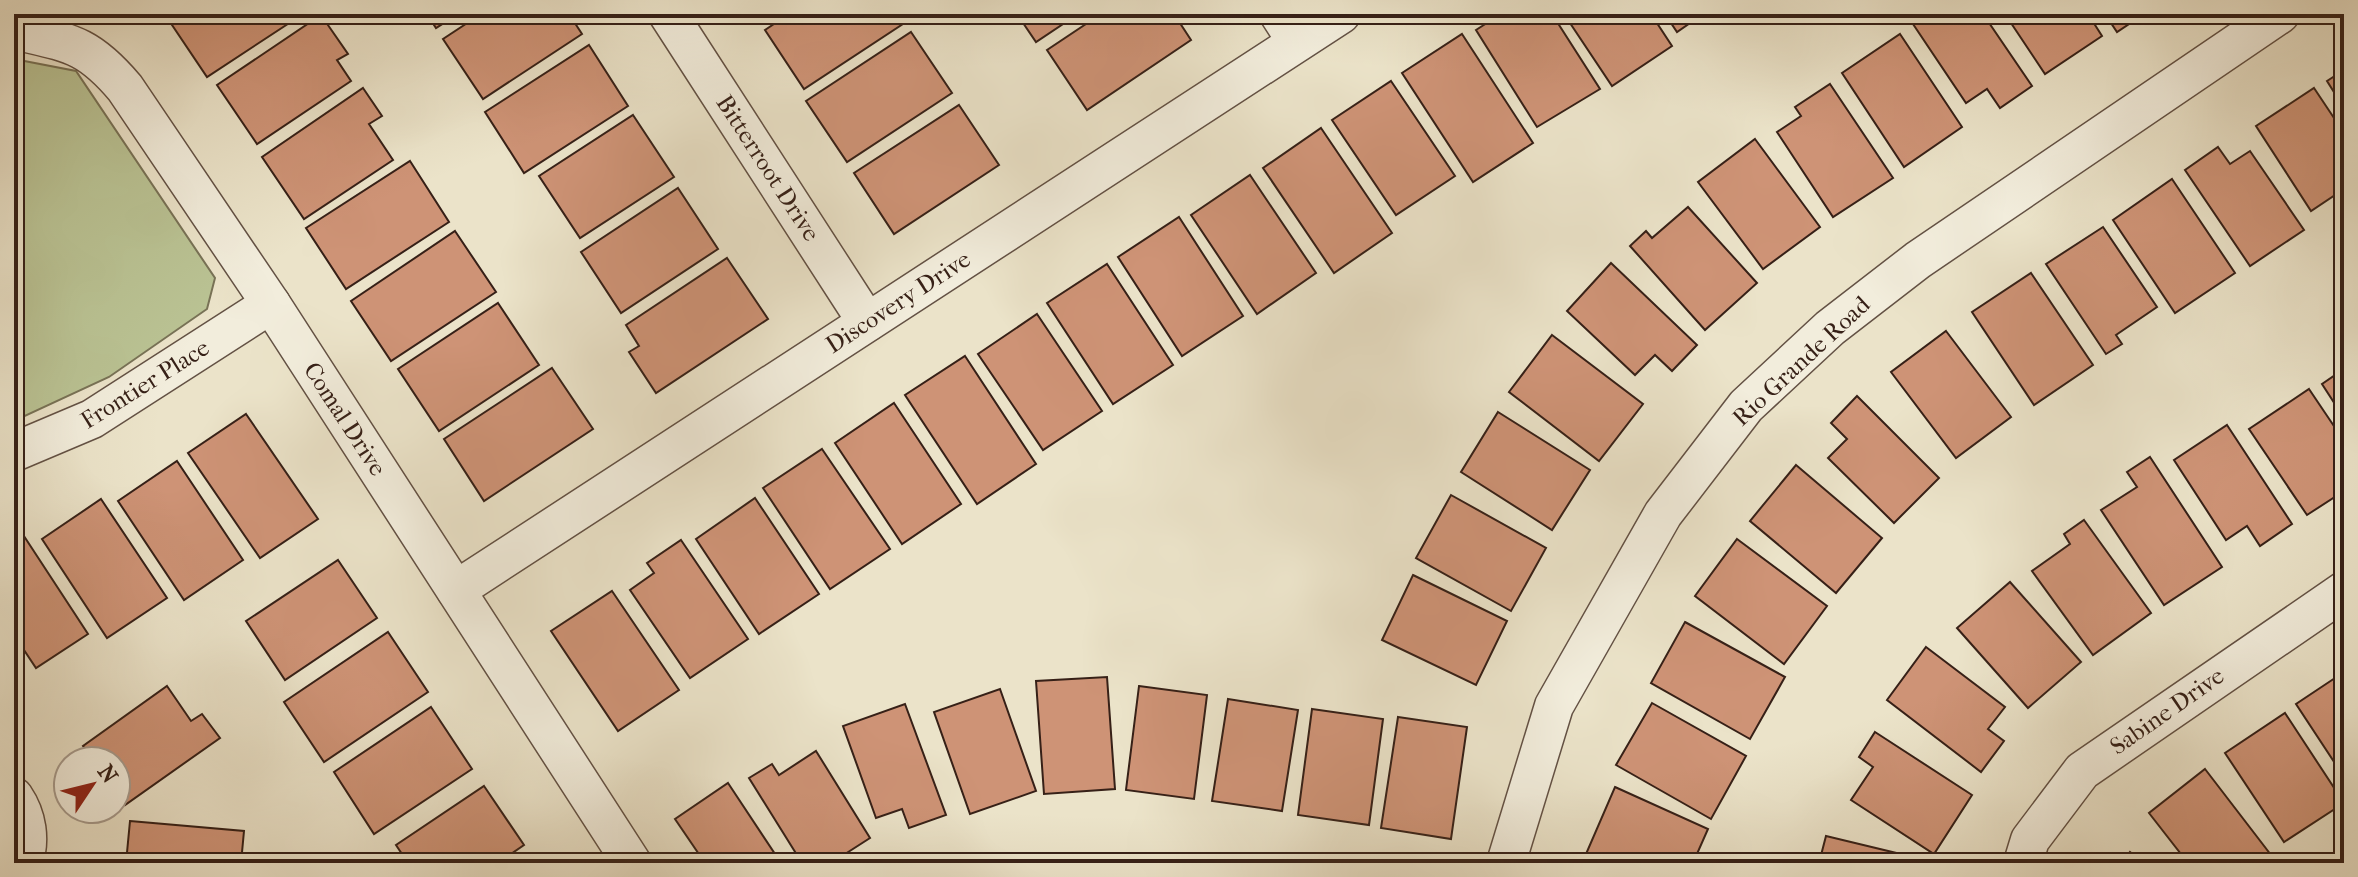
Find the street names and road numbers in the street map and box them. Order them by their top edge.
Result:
street label: Bitterroot Drive [710,90,826,246]
street label: Discovery Drive [820,245,976,359]
street label: Rio Grande Road [1727,290,1876,432]
street label: Frontier Place [76,333,214,435]
street label: Comal Drive [298,357,392,481]
street label: Sabine Drive [2105,661,2229,760]

